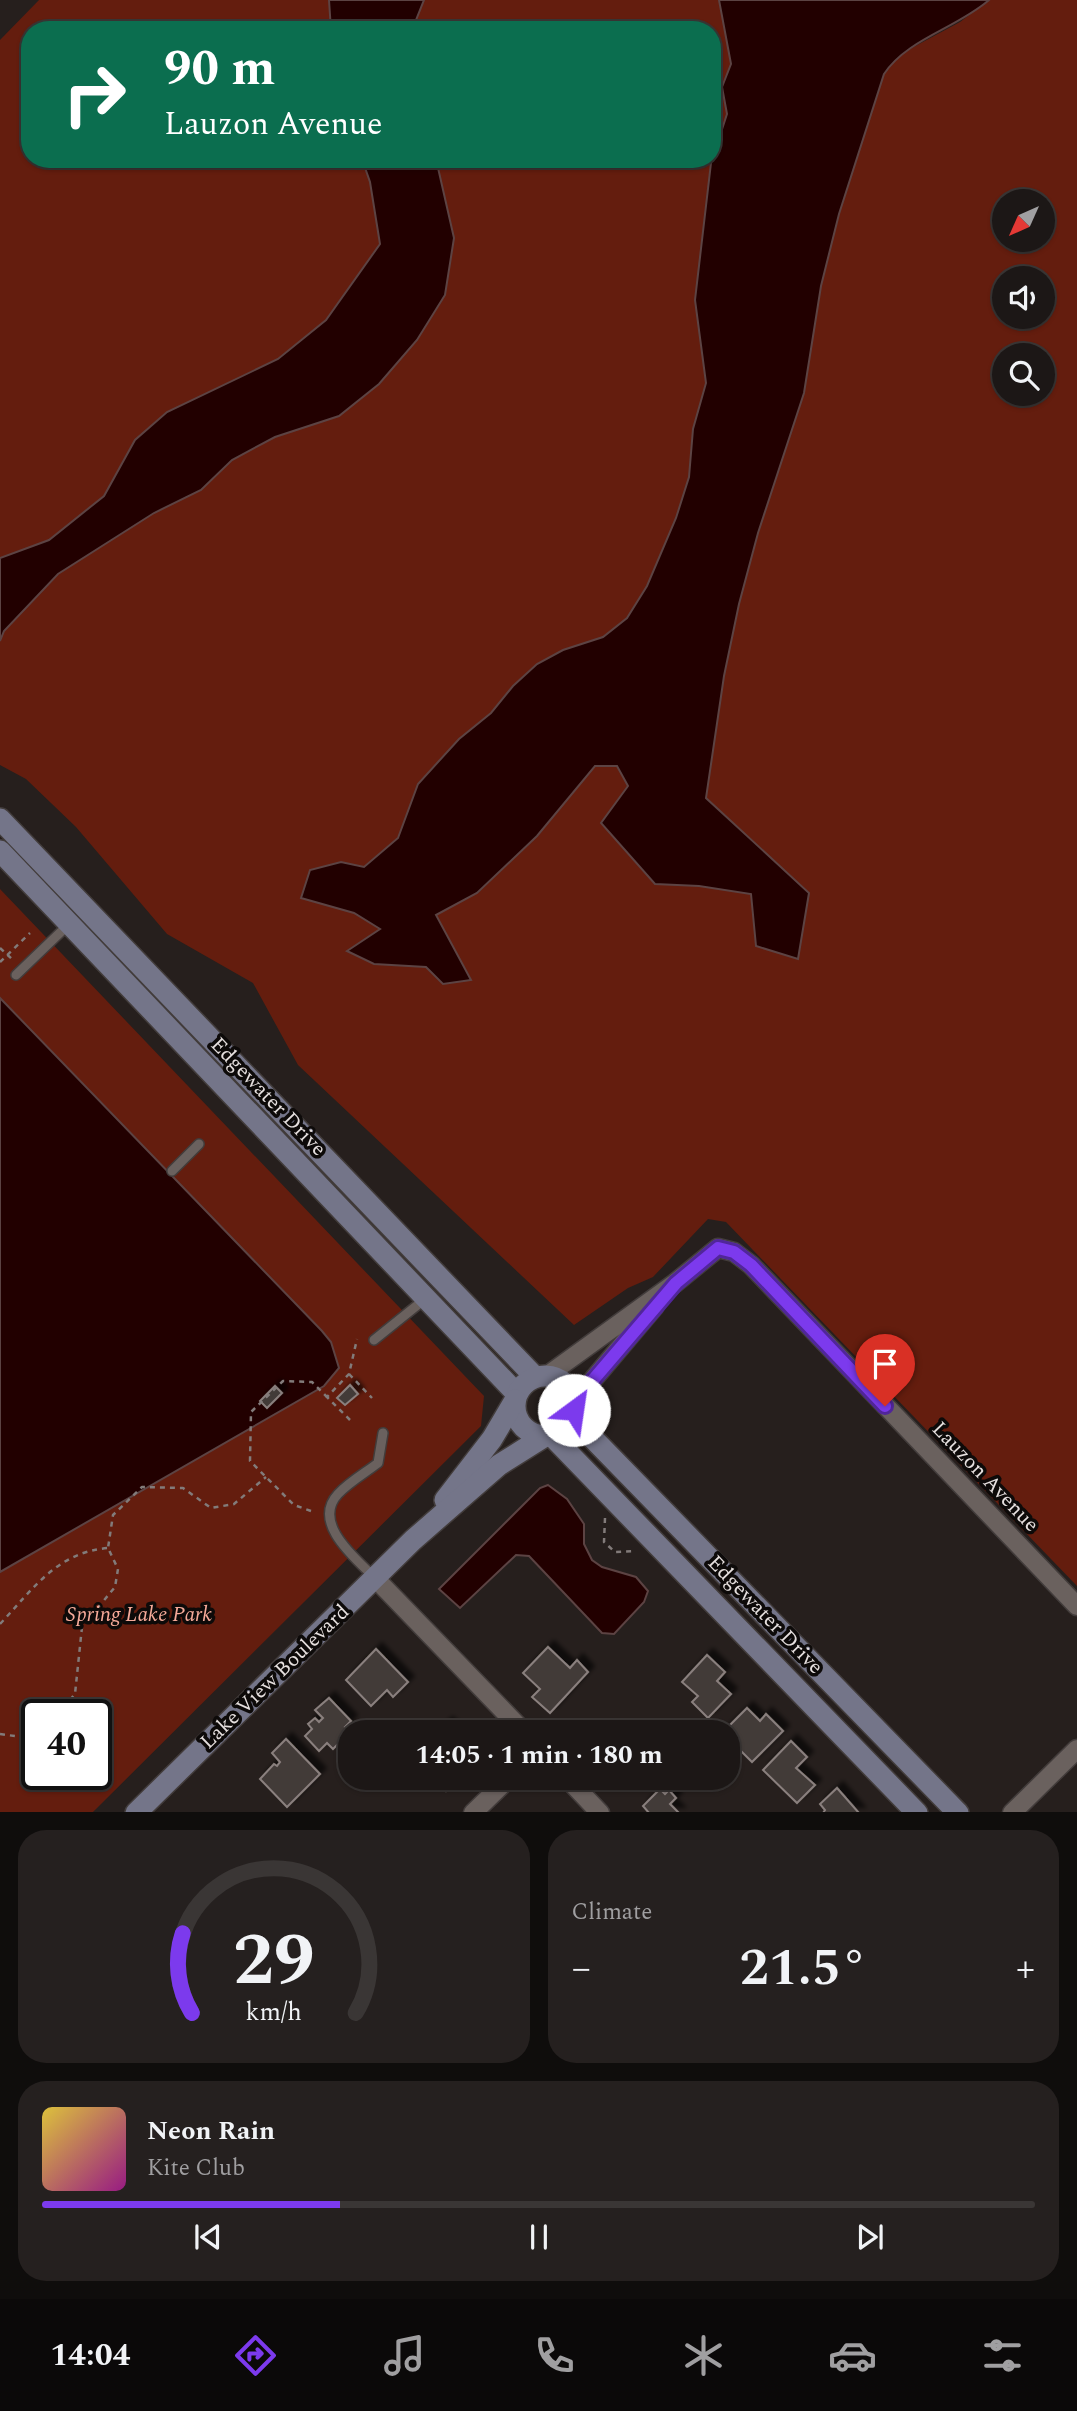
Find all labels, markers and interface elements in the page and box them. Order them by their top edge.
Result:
text: 90 m [164,32,275,107]
icon: right [49,49,140,140]
text: Lauzon Avenue [164,100,382,149]
north arrow [992,189,1055,252]
map controls [992,189,1055,406]
button: sound [992,266,1055,329]
button: search [992,343,1055,406]
street label: Edgewater Drive [202,1030,334,1164]
pin [855,1334,915,1406]
icon: arrive [866,1345,904,1383]
position arrow [537,1373,611,1447]
street label: Lauzon Avenue [924,1414,1046,1540]
street label: Edgewater Drive [699,1548,831,1682]
street label: Lake View Boulevard [193,1597,357,1757]
park label: Spring Lake Park [66,1599,212,1631]
speed limit sign: 40 [21,1699,112,1790]
text: 14:05 · 1 min · 180 m [415,1735,663,1775]
text: Climate [572,1895,652,1930]
text: 29 [233,1906,315,2017]
text: 21.5° [740,1929,867,2008]
text: − [572,1940,591,1998]
text: + [1016,1940,1035,1998]
text: km/h [246,1993,302,2031]
text: Neon Rain [147,2111,275,2151]
text: Kite Club [147,2151,245,2186]
icon: previous [189,2218,227,2256]
icon: pause [520,2218,558,2256]
icon: next [851,2218,889,2256]
text: 14:04 [50,2331,131,2380]
icon: directions [231,2331,280,2380]
icon: music [380,2331,429,2380]
icon: phone [530,2331,579,2380]
icon: climate [679,2331,728,2380]
icon: car [828,2331,877,2380]
icon: filters [978,2331,1027,2380]

